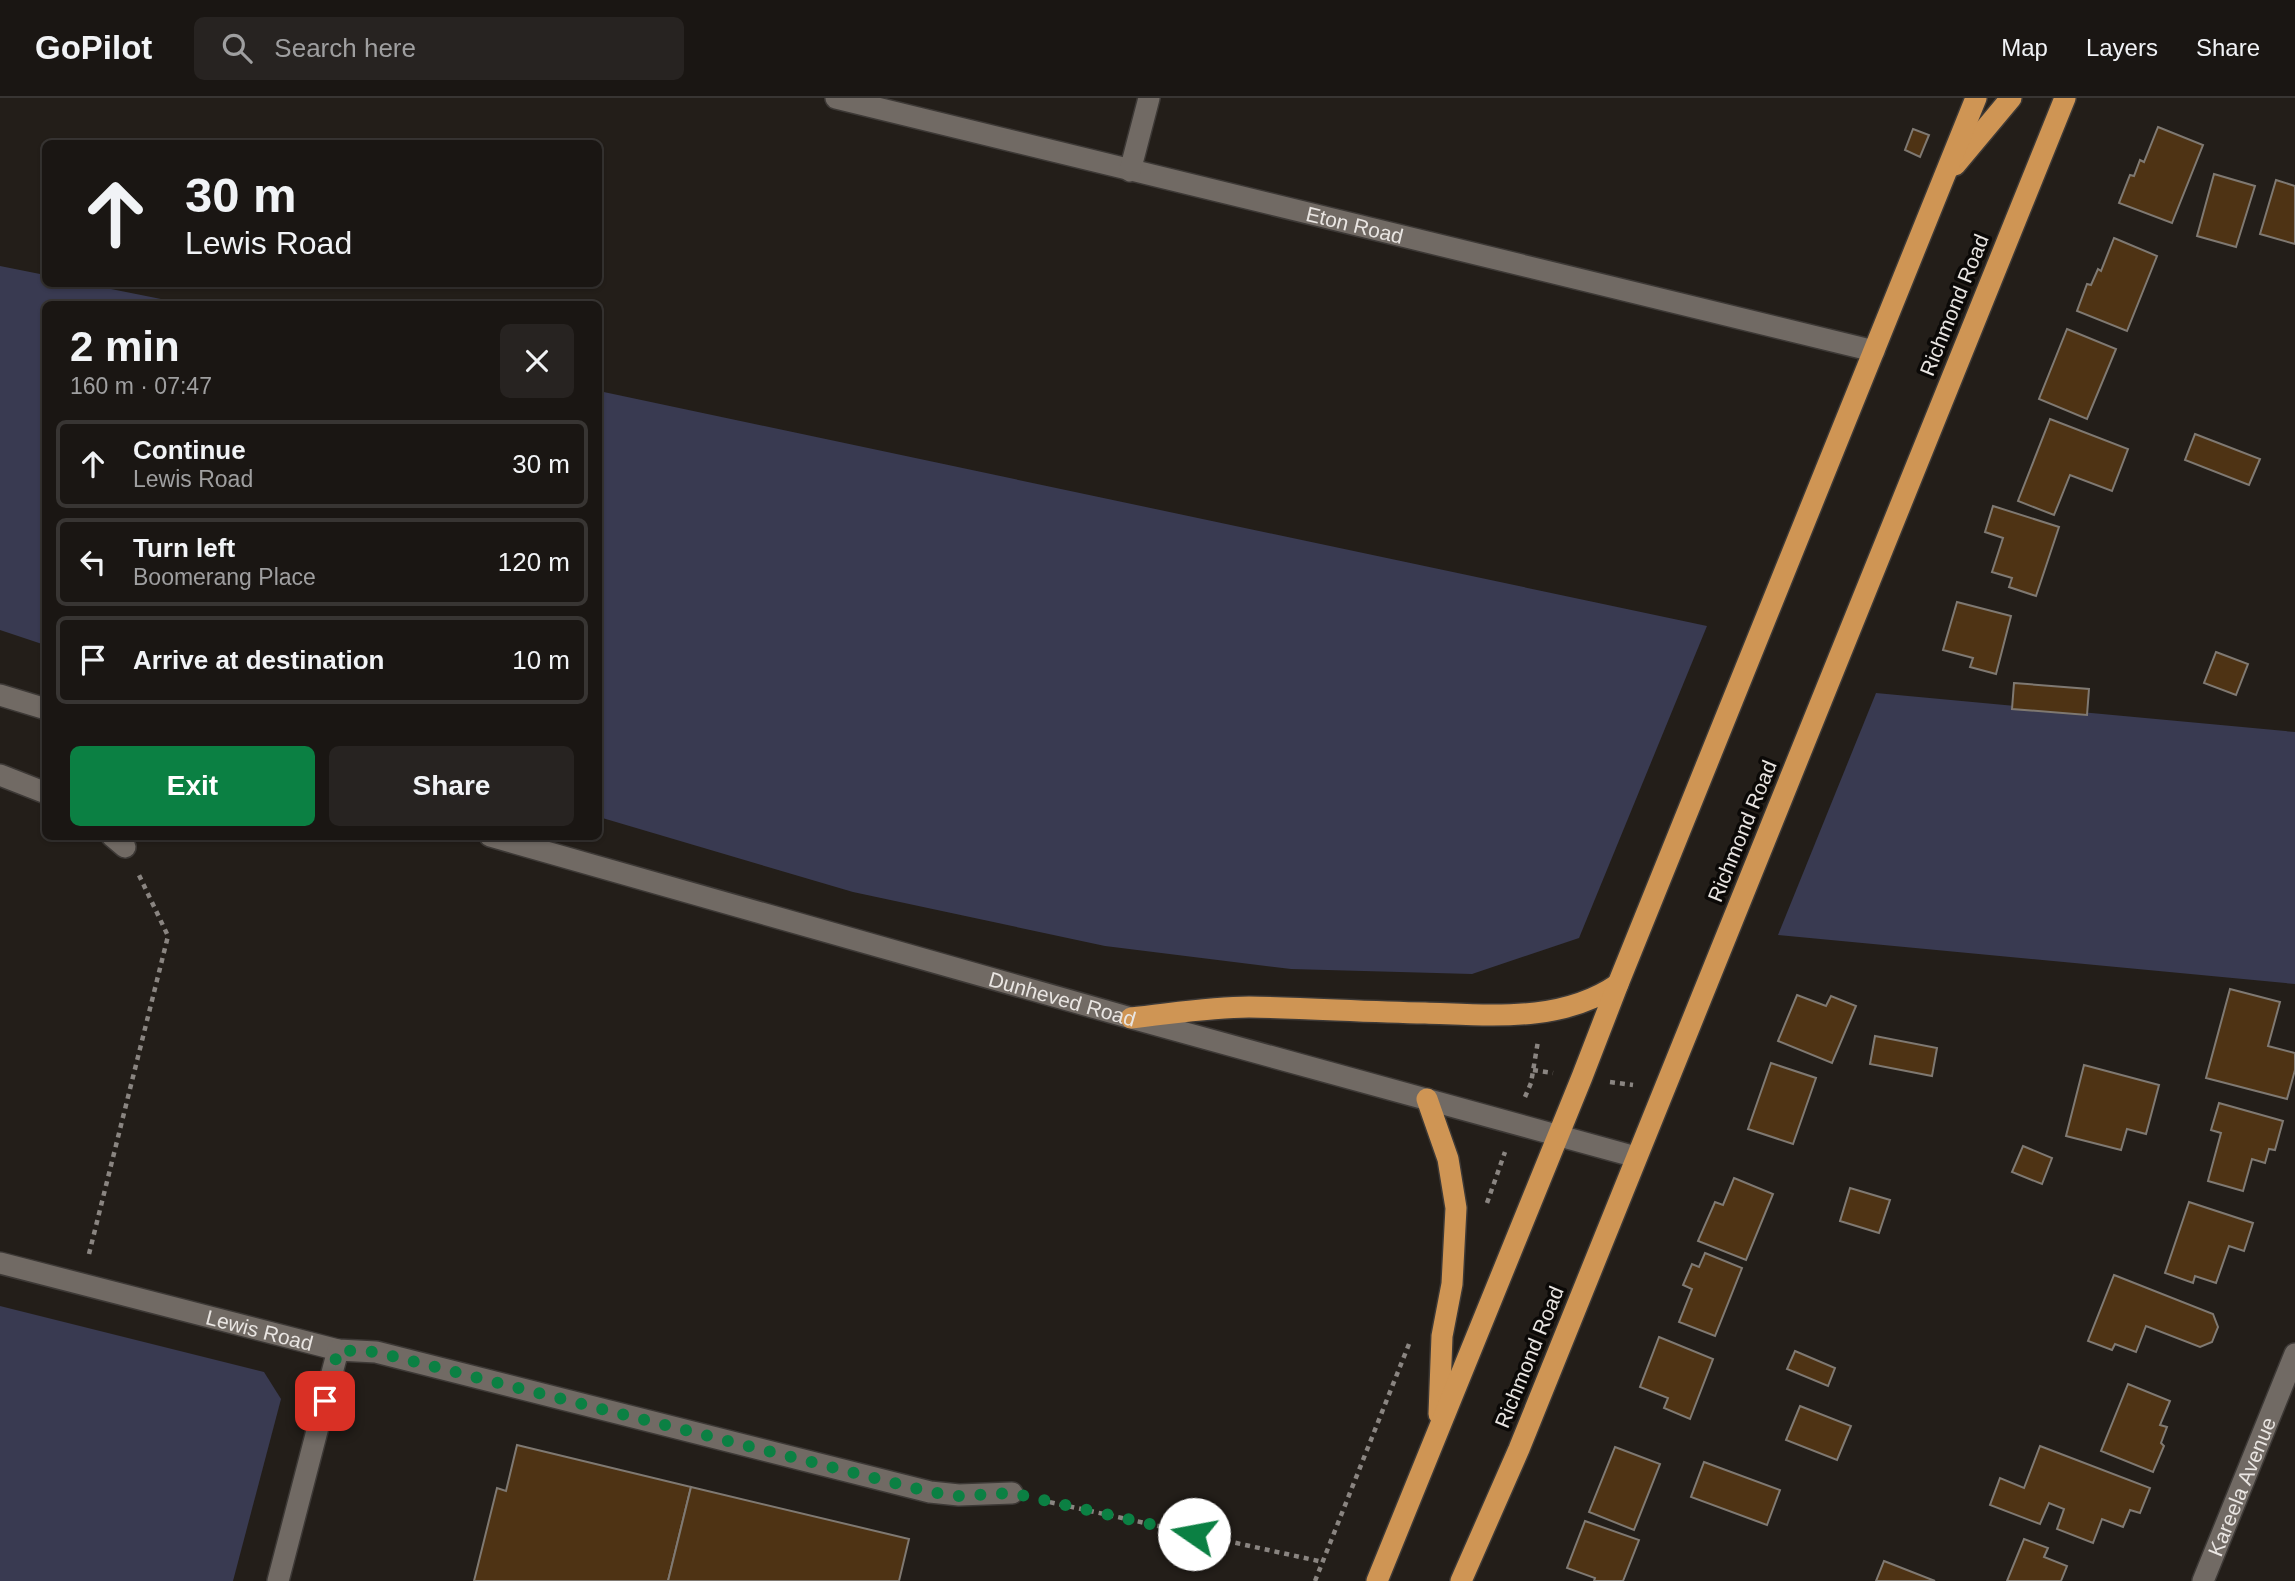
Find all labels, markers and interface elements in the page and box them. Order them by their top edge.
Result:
search box [194,17,684,80]
text: GoPilot [35,29,152,66]
icon: search [218,29,256,67]
text: Search here [274,33,416,63]
text: Map [2001,34,2048,61]
text: Layers [2086,34,2158,61]
text: Share [2196,34,2260,61]
icon: ahead [70,168,161,259]
text: 30 m [185,168,297,222]
street label: Eton Road [1304,202,1406,247]
text: Lewis Road [185,225,352,261]
street label: Richmond Road [1915,231,1993,379]
text: 2 min [70,323,180,370]
button: close [500,324,574,398]
text: 160 m · 07:47 [70,373,212,399]
text: Continue [133,435,246,465]
icon: ahead [74,445,112,483]
text: 30 m [512,449,570,479]
text: Lewis Road [133,466,253,492]
text: Turn left [133,533,235,563]
icon: left [74,543,112,581]
text: 120 m [498,547,570,577]
text: Boomerang Place [133,564,316,590]
icon: arrive [74,641,112,679]
text: Arrive at destination [133,645,384,675]
text: 10 m [512,645,570,675]
button: Exit [70,746,315,826]
button: Share [329,746,574,826]
street label: Richmond Road [1703,757,1781,905]
street label: Dunheved Road [986,967,1139,1030]
street label: Richmond Road [1490,1283,1568,1431]
street label: Lewis Road [204,1305,316,1355]
pin [295,1371,355,1431]
icon: arrive [306,1382,344,1420]
street label: Kareela Avenue [2203,1414,2280,1559]
position arrow [1157,1497,1231,1571]

